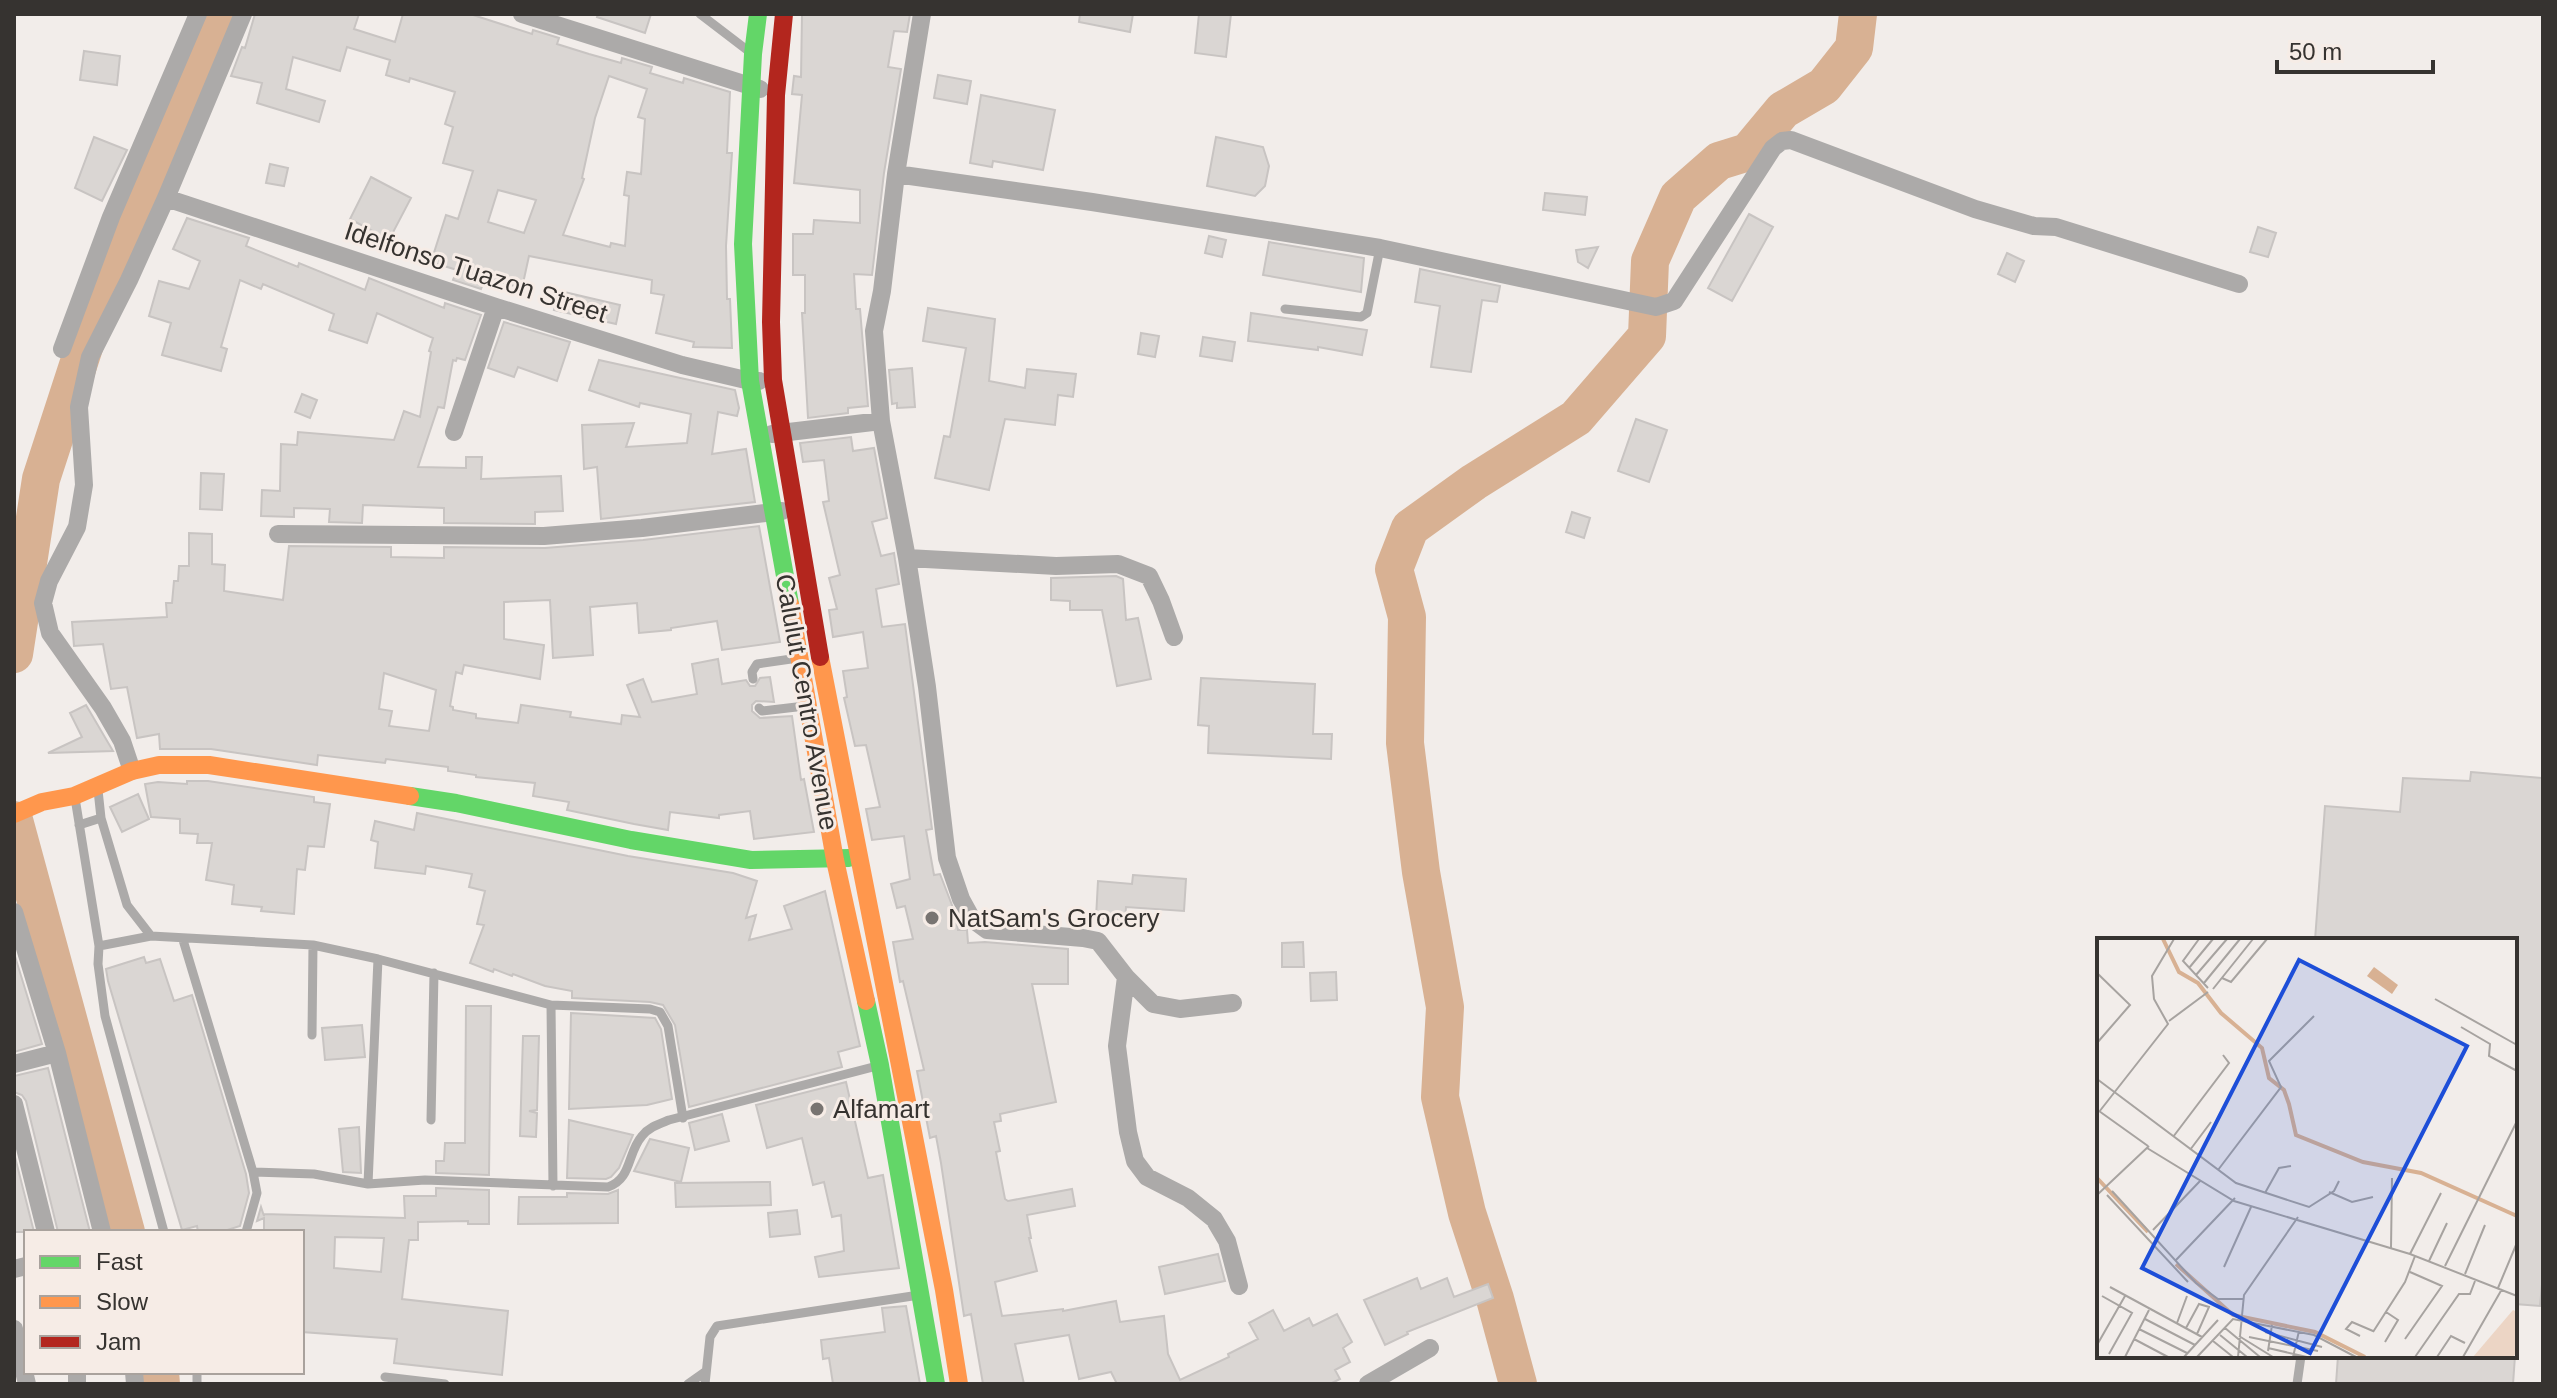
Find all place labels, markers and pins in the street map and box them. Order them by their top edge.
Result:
place label: NatSam's Grocery [948,903,1160,933]
marker: NatSam's Grocery [923,909,941,927]
place label: Alfamart [833,1094,931,1124]
marker: Alfamart [808,1100,826,1118]

